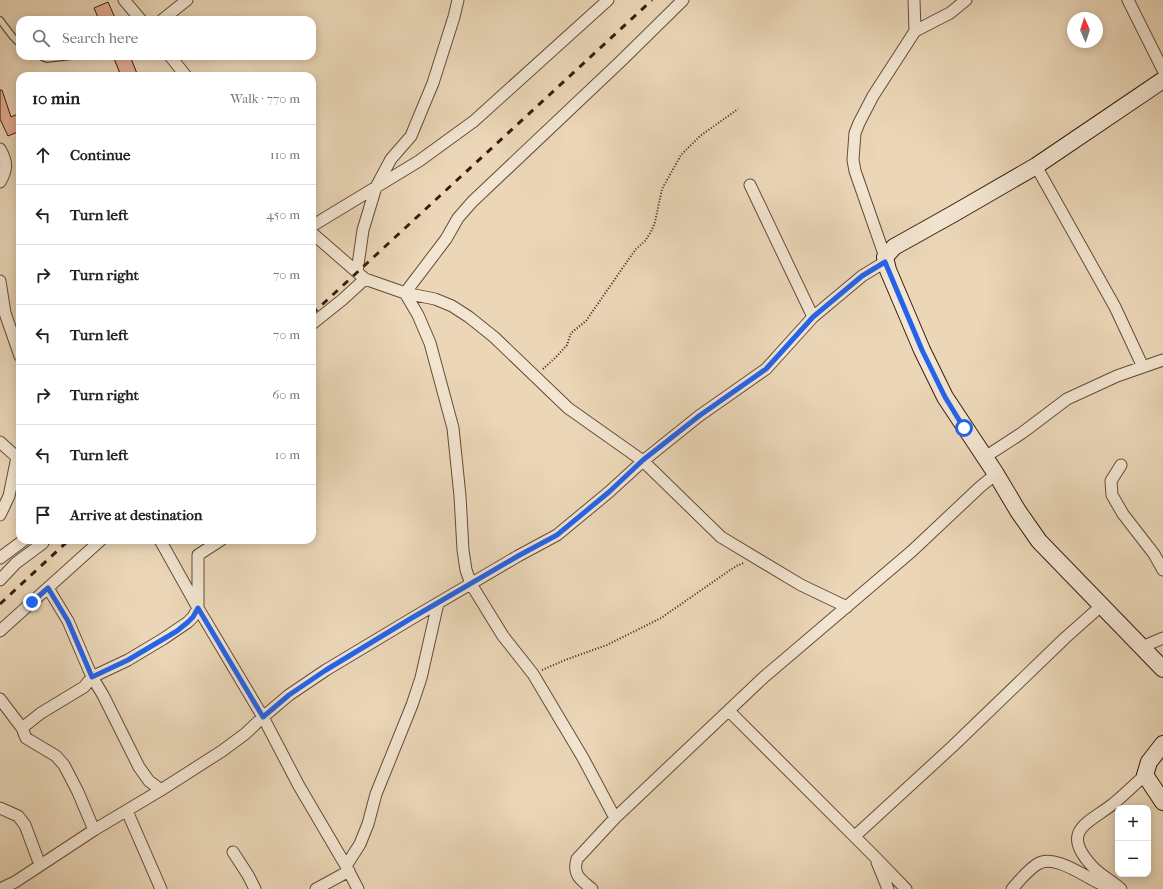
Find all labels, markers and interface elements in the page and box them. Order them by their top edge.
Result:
north arrow [1067,12,1103,48]
search box [16,16,316,60]
icon: search [30,27,52,49]
text: Search here [62,29,138,47]
text: 10 min [32,88,80,108]
text: Walk · 770 m [230,91,300,106]
icon: ahead [32,144,54,166]
text: Continue [70,146,130,164]
text: 110 m [270,147,300,162]
icon: left [32,204,54,226]
text: Turn left [70,206,128,224]
text: 450 m [266,207,300,222]
icon: right [32,264,54,286]
text: Turn right [70,266,139,284]
text: 70 m [273,267,300,282]
icon: left [32,324,54,346]
text: Turn left [70,326,128,344]
text: 70 m [273,327,300,342]
icon: right [32,384,54,406]
text: Turn right [70,386,139,404]
text: 60 m [272,387,300,402]
route start [955,419,973,437]
icon: left [32,444,54,466]
text: Turn left [70,446,128,464]
text: 10 m [275,447,300,462]
icon: arrive [32,504,54,526]
text: Arrive at destination [70,506,202,524]
route end [23,593,41,611]
map controls [1115,805,1151,877]
button: + [1115,805,1151,841]
button: − [1115,841,1151,877]

